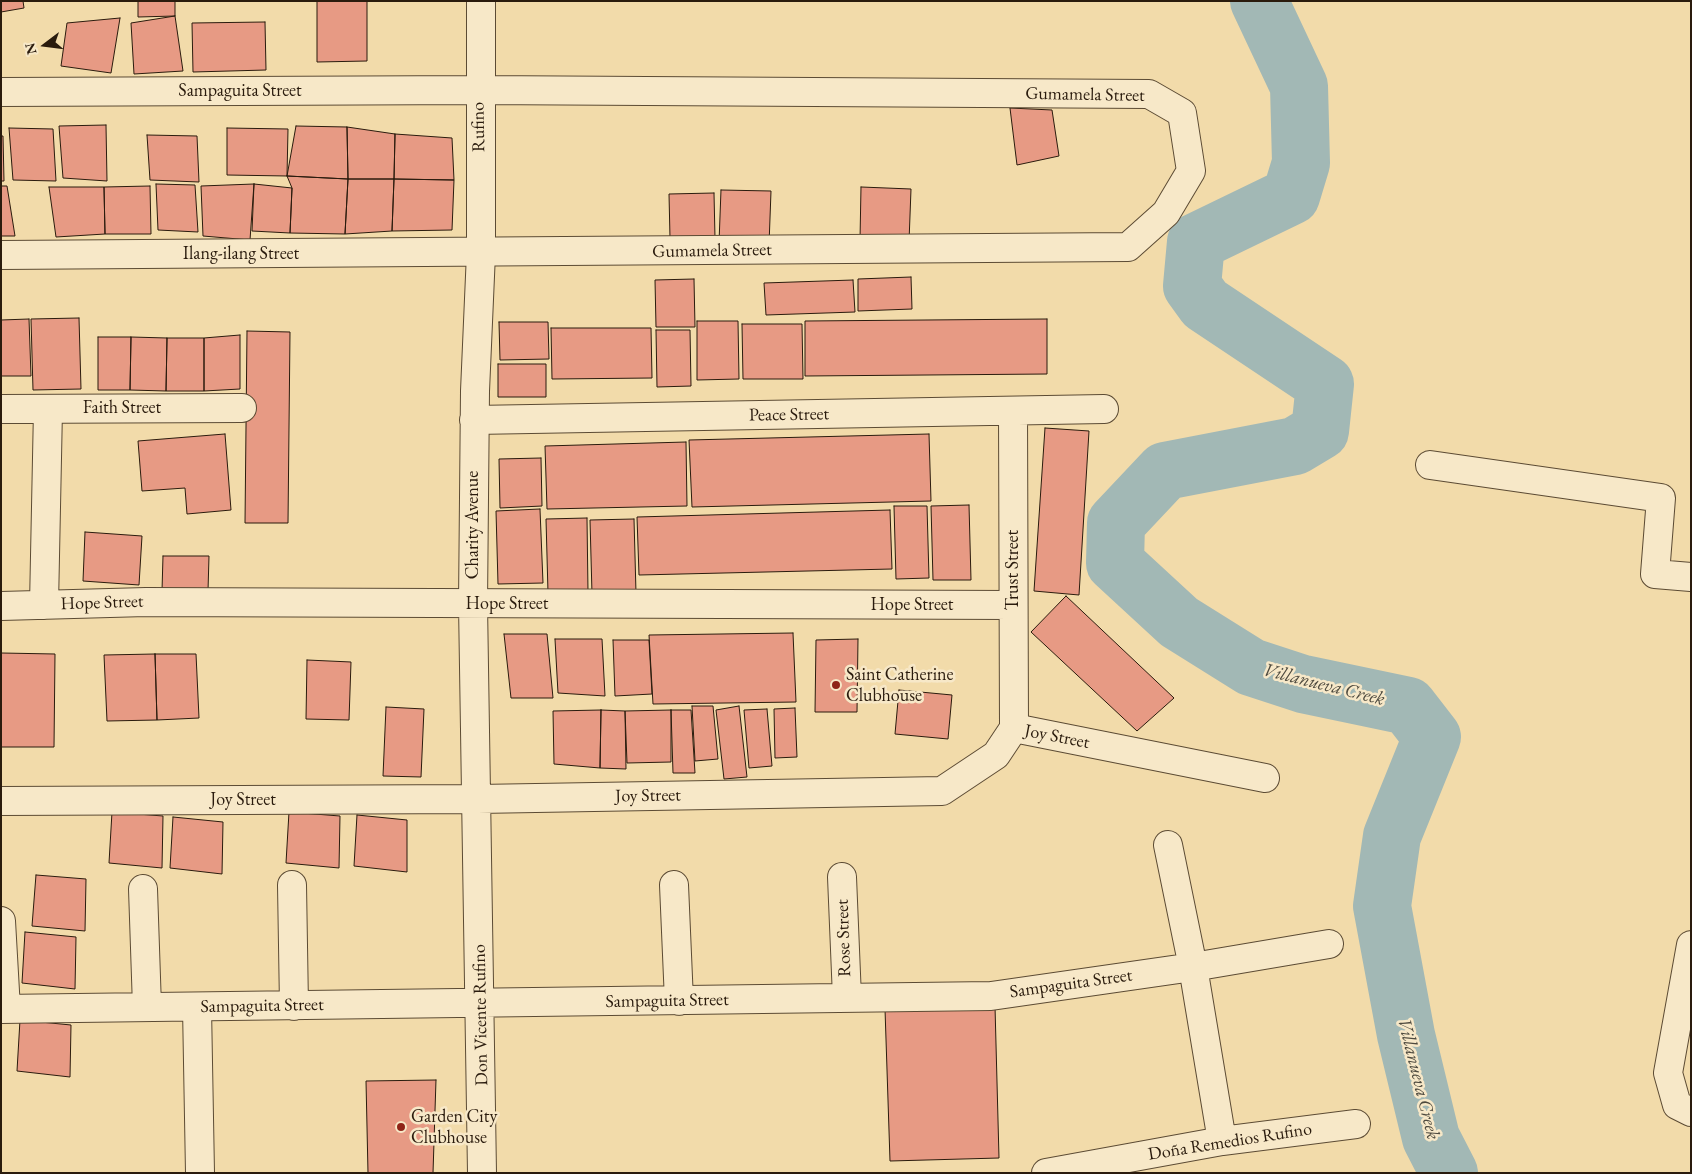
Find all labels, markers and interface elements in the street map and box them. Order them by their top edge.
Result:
north arrow [20,20,70,70]
text: N [20,41,41,57]
street label: Sampaguita Street [178,80,302,102]
street label: Gumamela Street [1025,83,1145,107]
street label: Rufino [468,102,490,152]
street label: Gumamela Street [652,239,772,263]
street label: Ilang-ilang Street [183,243,299,265]
street label: Faith Street [83,397,161,419]
street label: Peace Street [749,404,829,426]
street label: Charity Avenue [462,471,484,579]
street label: Trust Street [1002,530,1024,610]
street label: Hope Street [60,591,144,615]
street label: Hope Street [466,593,548,615]
street label: Hope Street [871,594,953,616]
water label: Villanueva Creek [1261,659,1387,711]
place label: Saint Catherine Clubhouse [846,664,954,706]
marker: Saint Catherine Clubhouse [830,679,842,691]
street label: Joy Street [1023,720,1091,754]
street label: Joy Street [615,785,681,807]
street label: Joy Street [210,789,276,811]
street label: Rose Street [832,899,856,977]
street label: Don Vicente Rufino [469,944,493,1086]
street label: Sampaguita Street [1008,965,1134,1003]
street label: Sampaguita Street [605,989,729,1013]
street label: Sampaguita Street [200,994,324,1018]
water label: Villanueva Creek [1392,1016,1444,1142]
place label: Garden City Clubhouse [411,1106,497,1148]
street label: Doña Remedios Rufino [1147,1118,1313,1166]
marker: Garden City Clubhouse [395,1121,407,1133]

